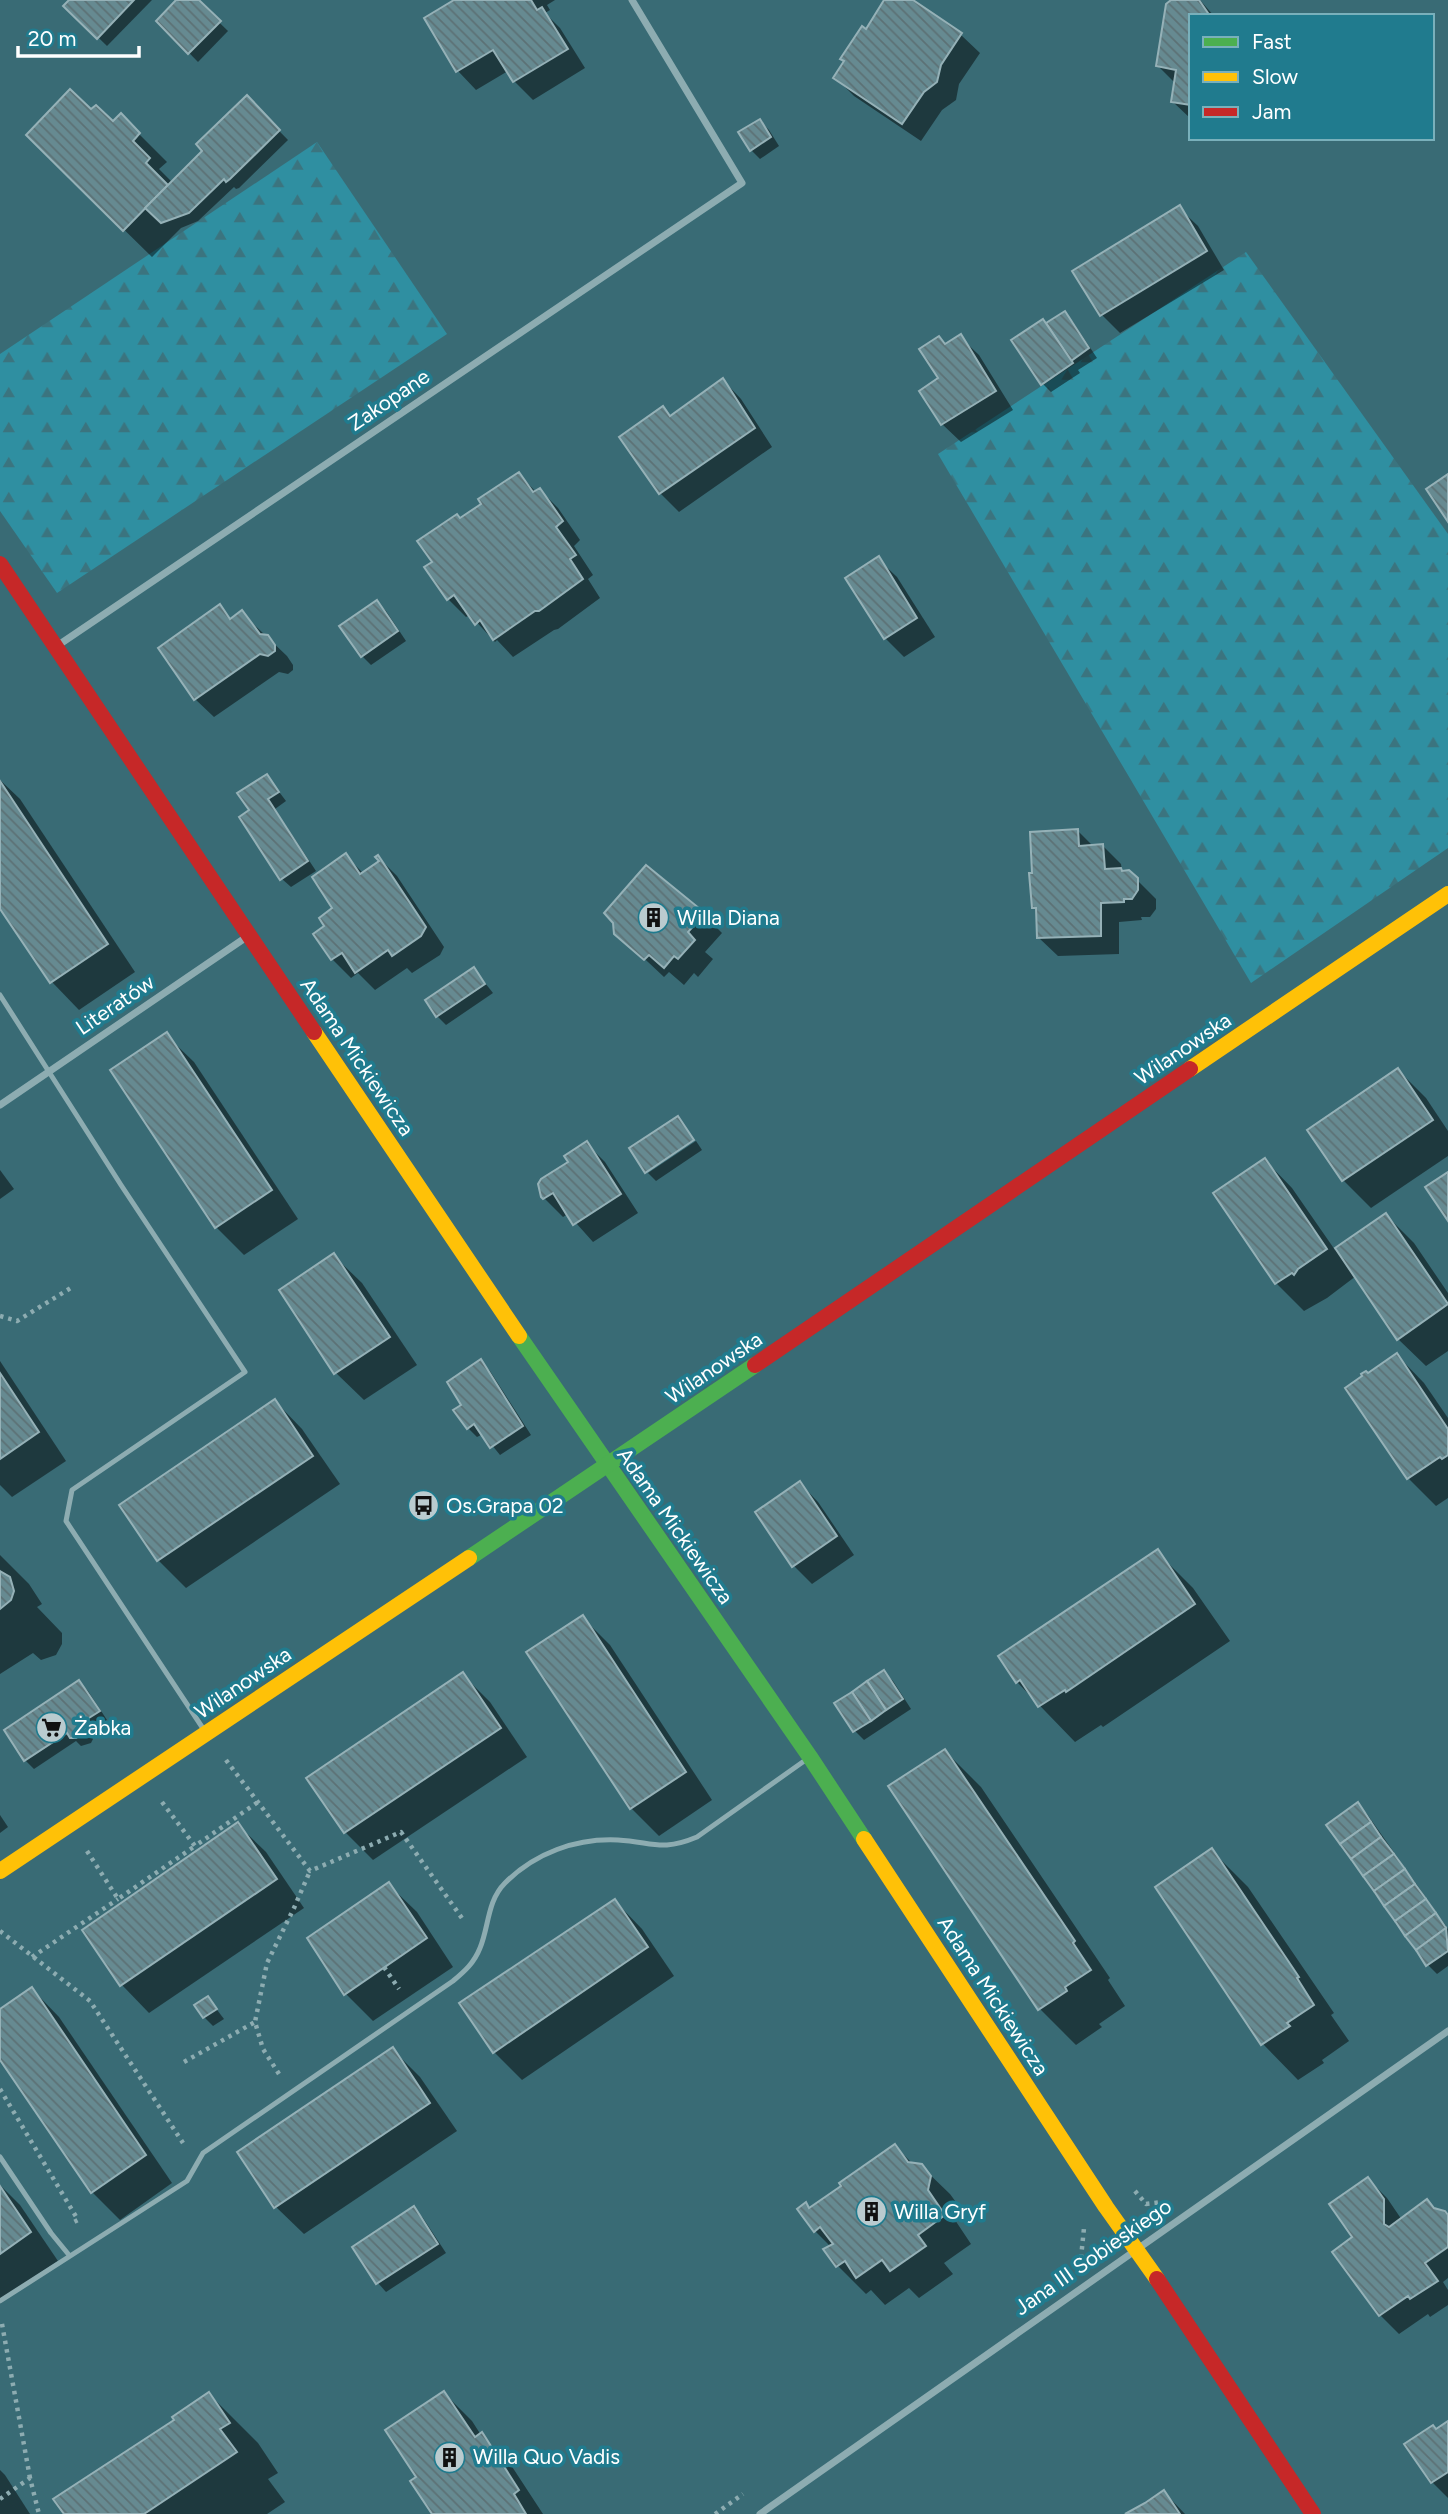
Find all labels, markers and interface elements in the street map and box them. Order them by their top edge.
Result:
scale bar [18,14,138,58]
legend [1189,14,1434,140]
text: 20 m [28,26,76,51]
text: Fast [1252,29,1292,54]
text: Slow [1252,64,1298,89]
text: Jam [1252,99,1291,124]
street label: Zakopane [343,363,434,436]
building icon: Willa Diana [637,901,671,935]
place label: Willa Diana [677,905,780,930]
street label: Literatów [71,969,159,1040]
street label: Adama Mickiewicza [295,973,419,1140]
street label: Wilanowska [1130,1007,1236,1090]
street label: Wilanowska [661,1326,767,1409]
street label: Adama Mickiewicza [612,1443,739,1609]
bus stop icon: Os.Grapa 02 [406,1489,440,1523]
place label: Os.Grapa 02 [446,1493,564,1518]
street label: Wilanowska [190,1641,296,1724]
supermarket icon: Żabka [34,1711,68,1745]
place label: Żabka [74,1715,131,1740]
street label: Adama Mickiewicza [933,1911,1054,2080]
street label: Jana III Sobieskiego [1009,2193,1176,2320]
building icon: Willa Gryf [854,2195,888,2229]
place label: Willa Gryf [894,2199,986,2224]
building icon: Willa Quo Vadis [433,2440,467,2474]
place label: Willa Quo Vadis [473,2444,620,2469]

